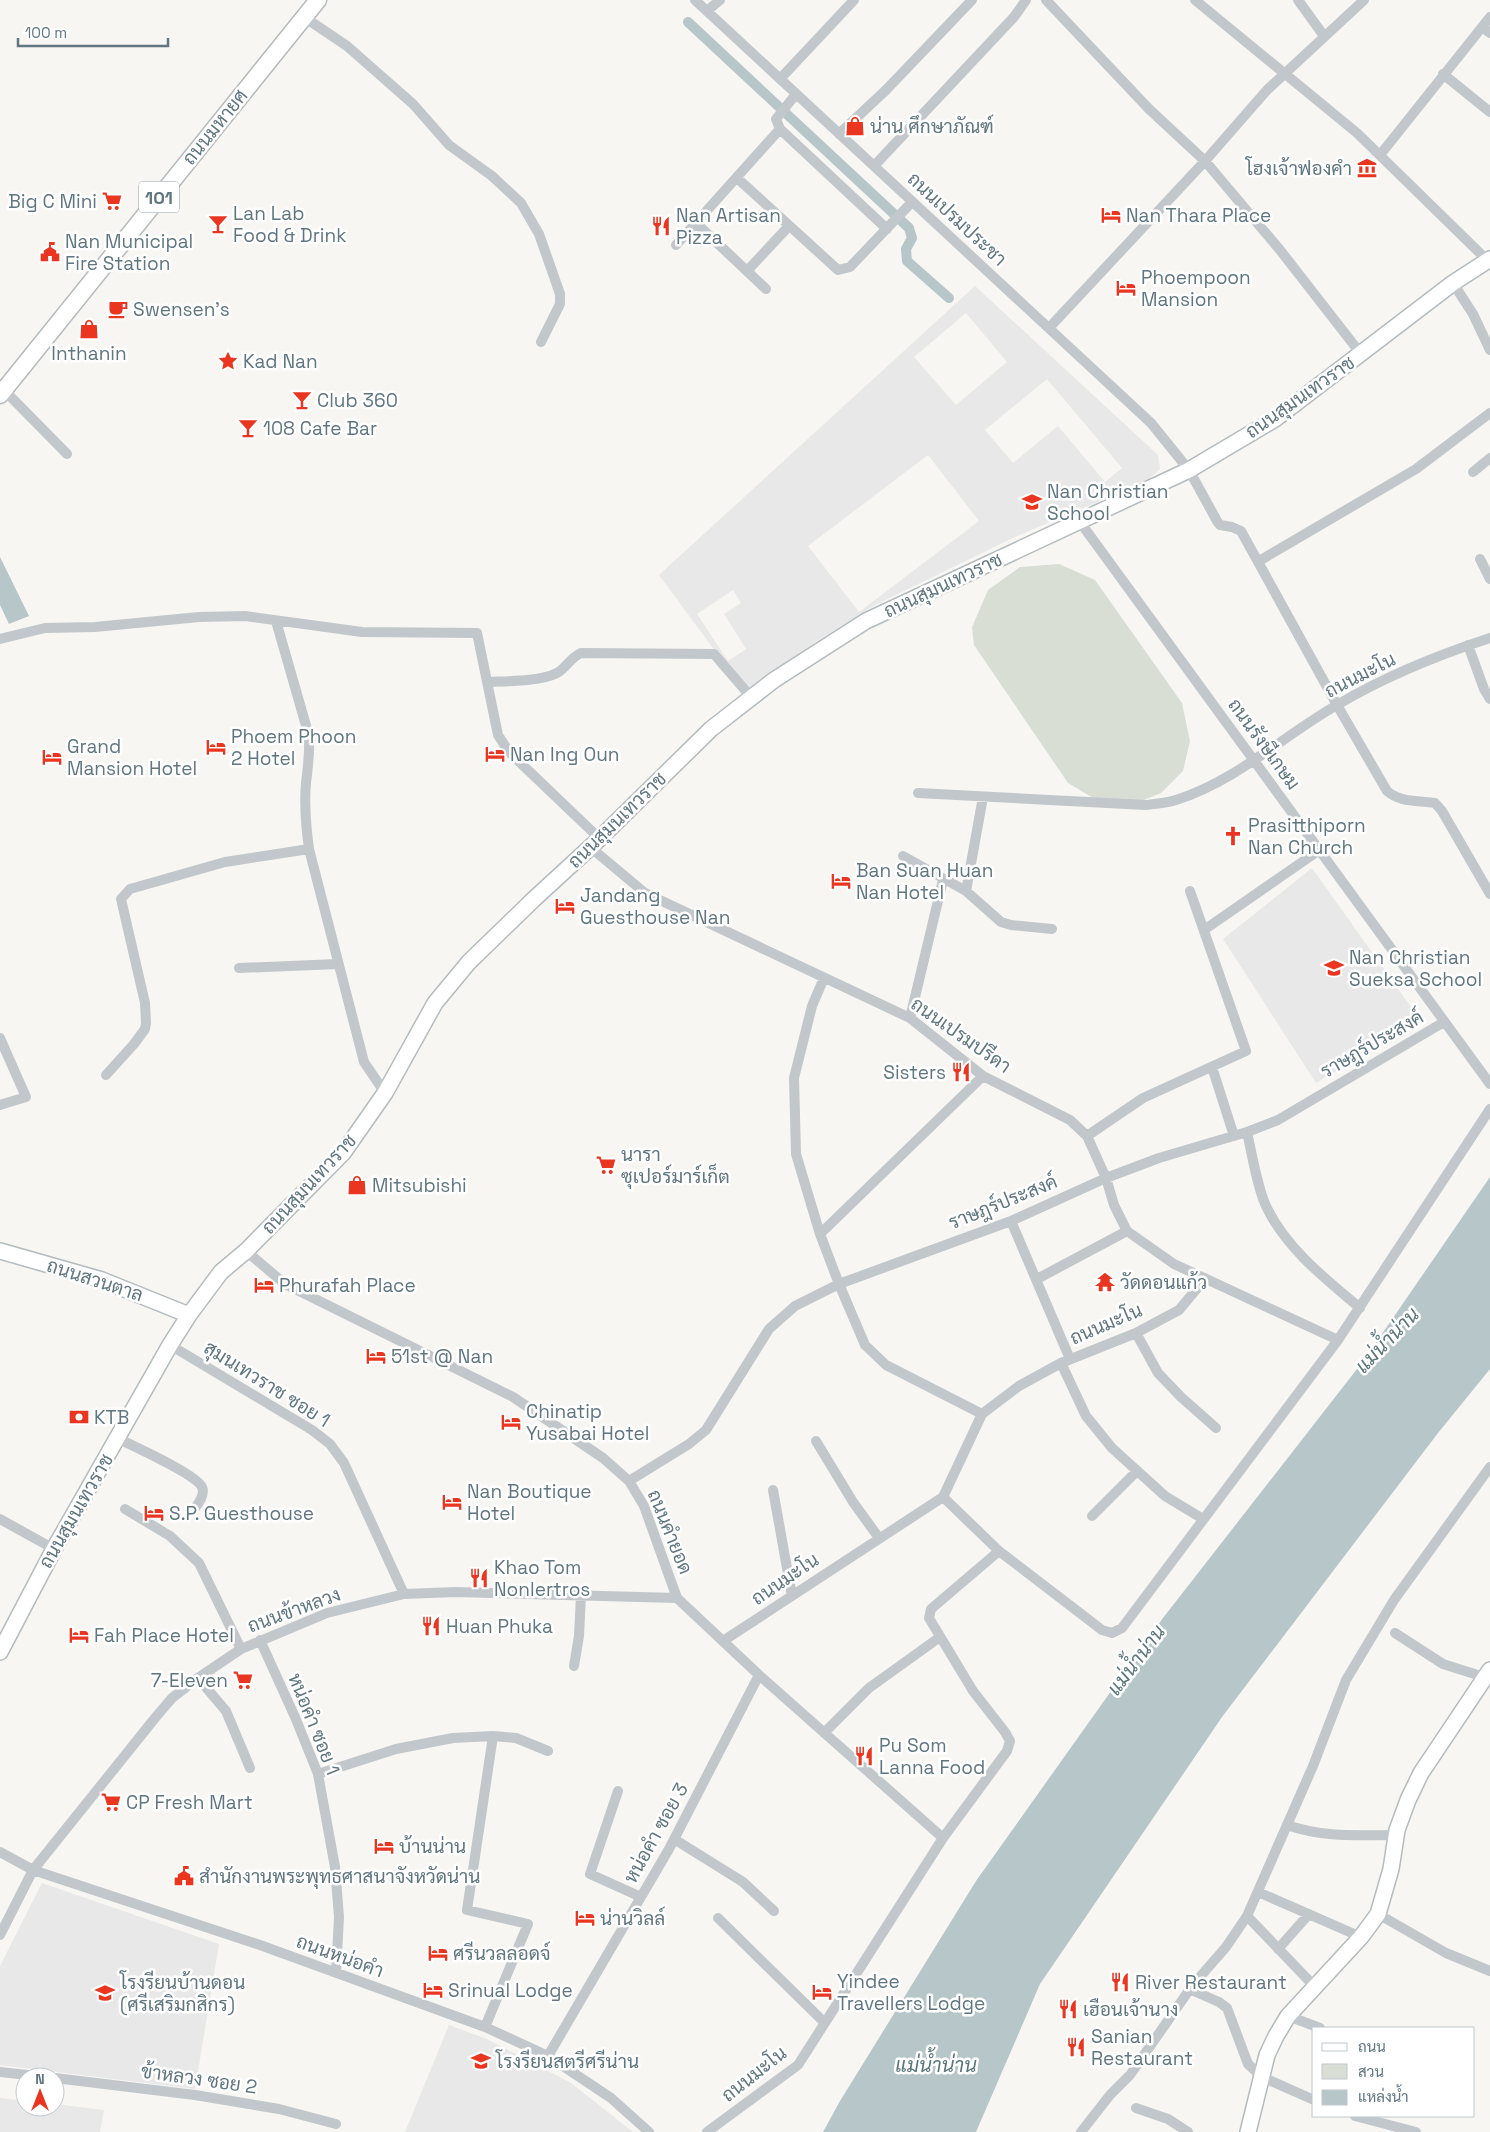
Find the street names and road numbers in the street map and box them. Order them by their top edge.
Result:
street label: ถนนมหายศ [177,84,253,170]
street label: ถนนเปรมประชา [902,167,1012,271]
road number: 101 [139,182,179,212]
street label: ถนนสุมนเทวราช [1240,350,1360,444]
street label: ถนนสุมนเทวราช [880,547,1006,623]
street label: ถนนมะโน [1320,647,1400,703]
street label: ถนนรังษีเกษม [1222,693,1306,795]
street label: ถนนสุมนเทวราช [562,767,672,873]
street label: ถนนเปรมปรีดา [906,991,1016,1079]
street label: ราษฎร์ประสงค์ [1316,1004,1428,1084]
street label: ถนนสุมนเทวราช [256,1129,362,1239]
street label: ราษฎร์ประสงค์ [945,1169,1061,1235]
street label: ถนนสวนตาล [44,1253,146,1307]
street label: ถนนมะโน [1066,1298,1146,1350]
street label: สุมนเทวราช ซอย 1 [199,1335,335,1433]
street label: ถนนสุมนเทวราช [33,1449,119,1573]
street label: ถนนคำยอด [642,1486,698,1578]
street label: ถนนมะโน [746,1547,824,1611]
street label: ถนนข้าหลวง [244,1582,344,1638]
street label: หน่อคำ ซอย 1 [282,1670,346,1778]
street label: หน่อคำ ซอย 3 [618,1778,694,1888]
street label: ถนนหน่อคำ [293,1929,387,1983]
street label: ถนนมะโน [716,2041,792,2107]
street label: ข้าหลวง ซอย 2 [139,2058,259,2100]

